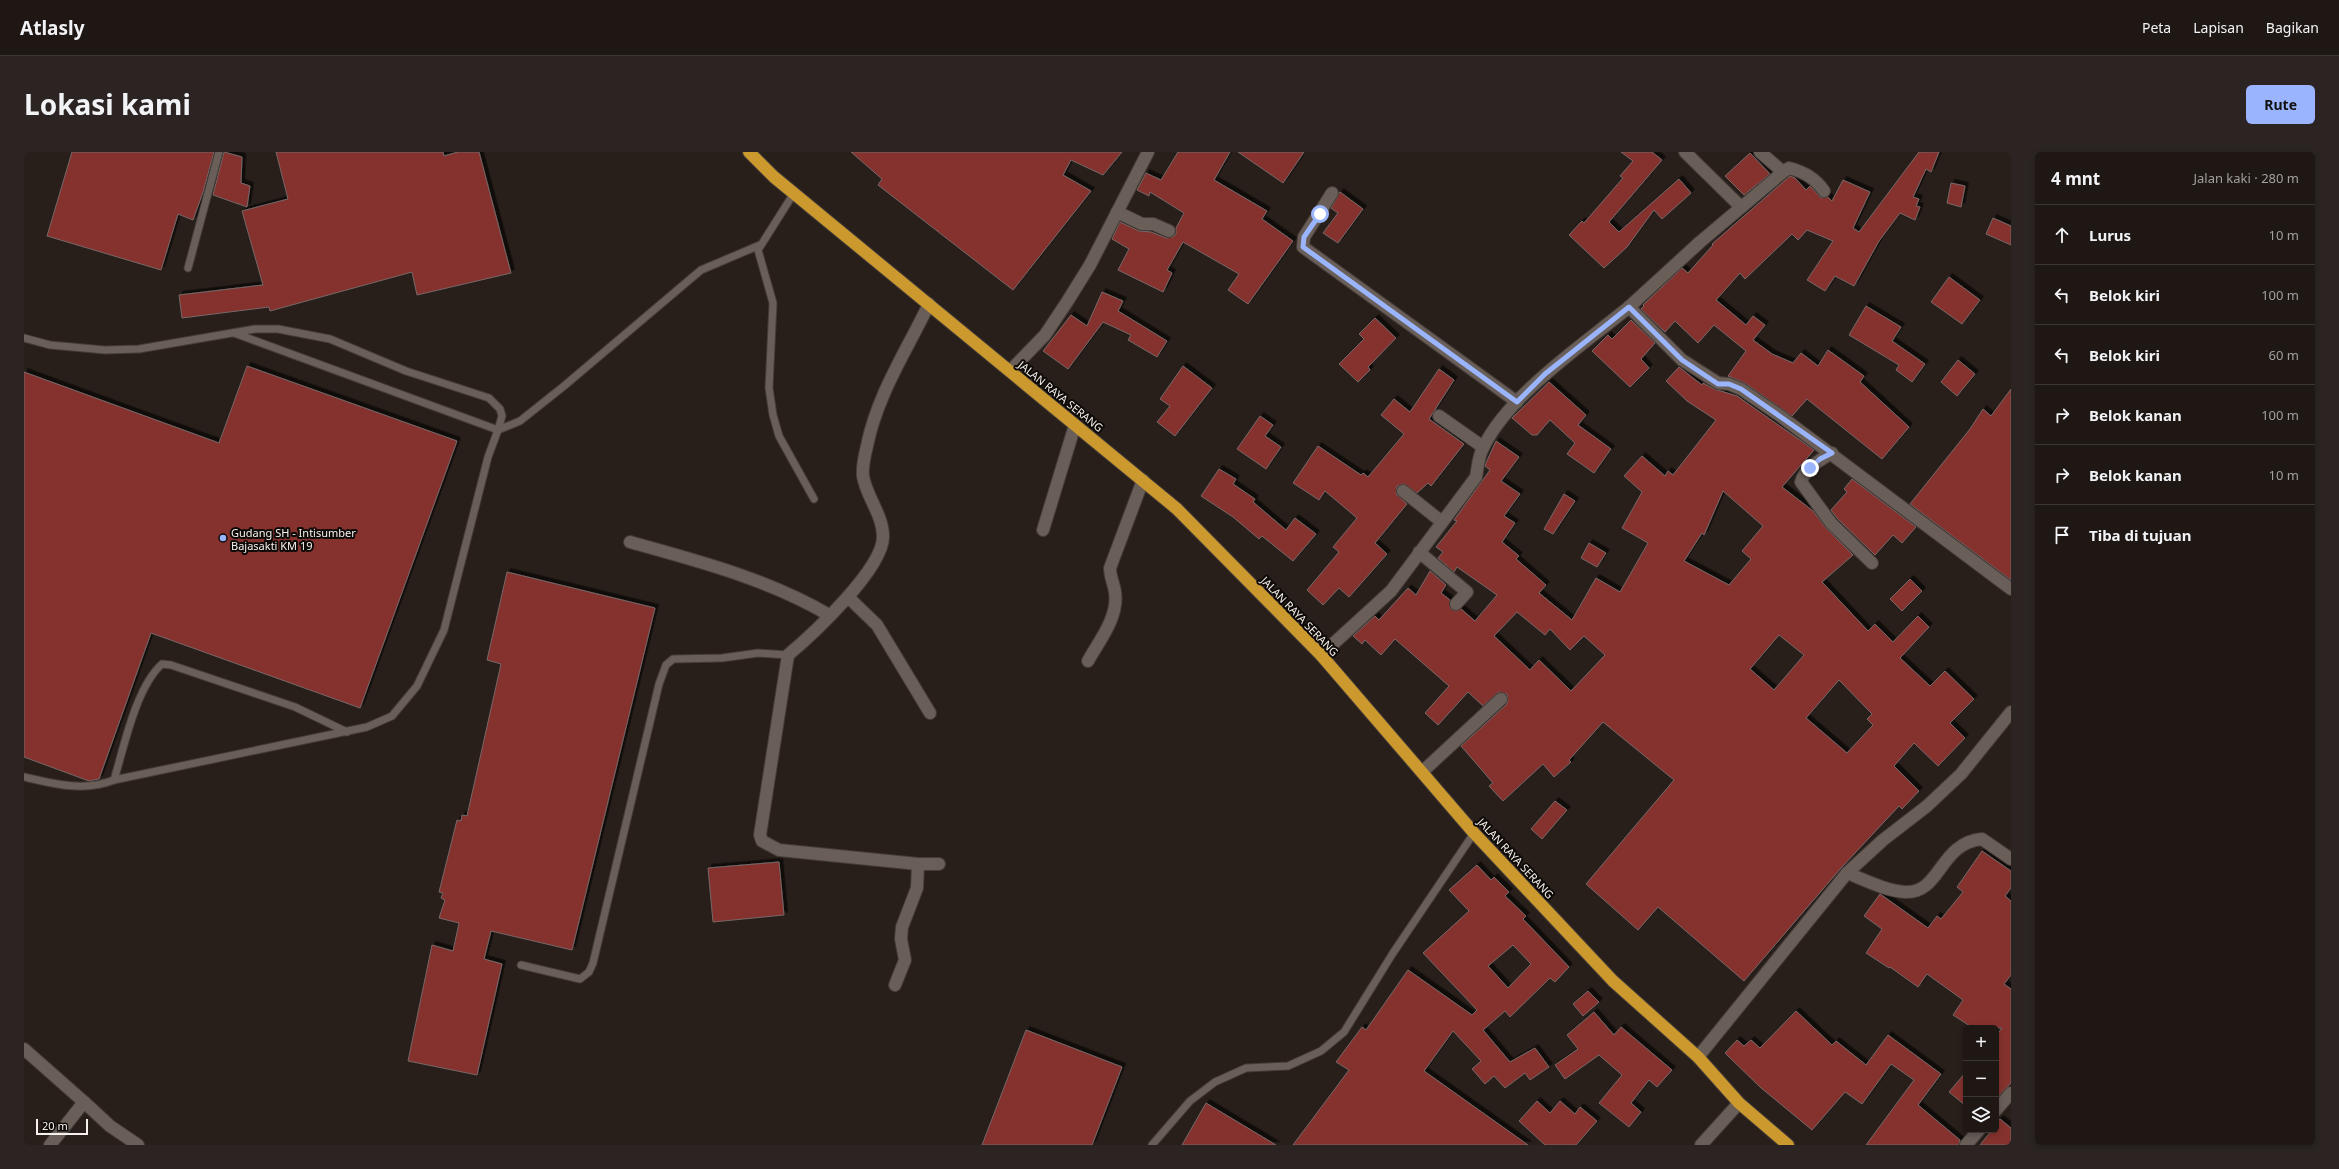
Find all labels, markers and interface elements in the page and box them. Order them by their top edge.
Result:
text: Atlasly [20,15,85,41]
text: Peta [2142,18,2171,37]
text: Lapisan [2193,18,2244,37]
text: Bagikan [2266,18,2319,37]
text: Lokasi kami [24,85,191,123]
button: Rute [2246,85,2315,124]
text: 4 mnt [2051,167,2100,190]
text: Jalan kaki · 280 m [2193,169,2299,187]
route start [1311,205,1329,223]
icon: ahead [2051,224,2073,246]
text: Lurus [2089,225,2131,245]
text: 10 m [2269,226,2299,244]
icon: left [2051,284,2073,306]
text: Belok kiri [2089,285,2160,305]
text: 100 m [2261,286,2299,304]
icon: left [2051,344,2073,366]
text: Belok kiri [2089,345,2160,365]
text: 60 m [2269,346,2299,364]
street label: JALAN RAYA SERANG [1015,356,1107,435]
icon: right [2051,404,2073,426]
text: Belok kanan [2089,405,2182,425]
text: 100 m [2261,406,2299,424]
route end [1801,459,1819,477]
icon: right [2051,464,2073,486]
text: Belok kanan [2089,465,2182,485]
text: 10 m [2269,466,2299,484]
icon: arrive [2051,524,2073,546]
place label: Gudang SH - Intisumber Bajasakti KM 19 [231,525,356,553]
text: Tiba di tujuan [2089,525,2192,545]
marker: Gudang SH - Intisumber Bajasakti KM 19 [218,533,228,543]
street label: JALAN RAYA SERANG [1257,572,1342,659]
street label: JALAN RAYA SERANG [1474,814,1557,902]
map controls [1963,1025,1999,1133]
button: + [1963,1025,1999,1061]
button: − [1963,1061,1999,1097]
button: layers [1963,1097,1999,1133]
scale bar [36,1117,88,1136]
text: 20 m [42,1118,68,1133]

